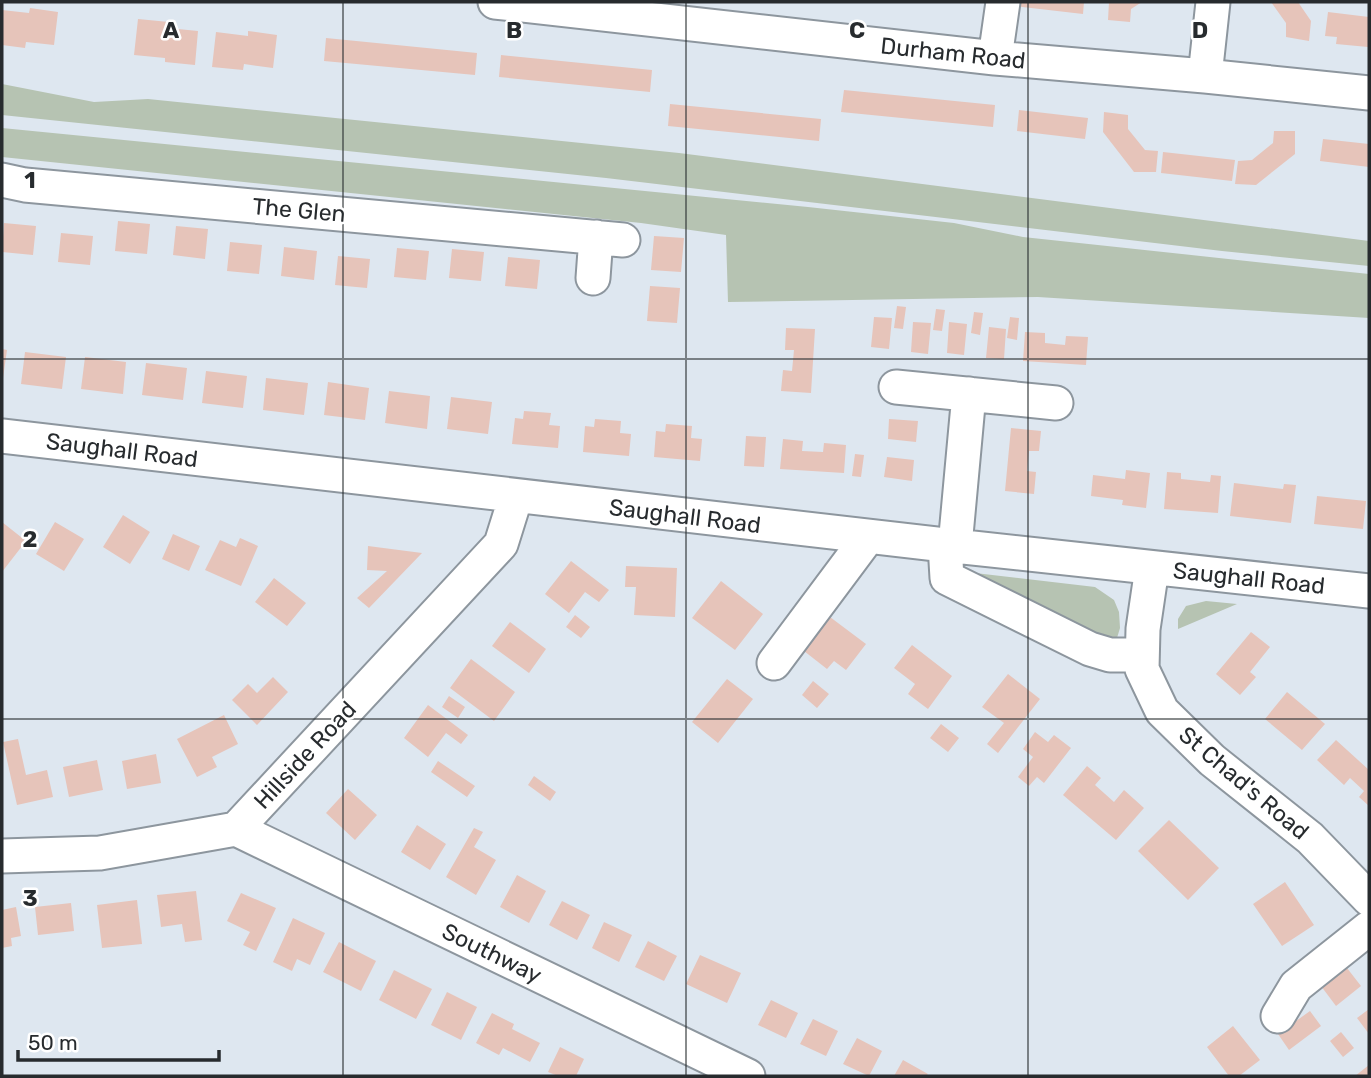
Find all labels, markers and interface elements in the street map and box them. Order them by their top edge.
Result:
text: A [163,16,180,44]
text: B [506,16,522,44]
text: C [849,16,865,44]
text: D [1192,16,1208,44]
street label: Durham Road [879,31,1027,75]
text: 1 [24,166,36,194]
street label: The Glen [251,192,347,228]
street label: Saughall Road [45,427,199,473]
street label: Saughall Road [608,493,762,539]
text: 2 [23,525,37,553]
street label: Saughall Road [1172,556,1326,600]
street label: Hillside Road [248,695,362,815]
street label: St Chad's Road [1173,721,1315,845]
text: 3 [22,884,38,912]
street label: Southway [438,917,547,989]
scale bar [18,1018,219,1062]
text: 50 m [28,1030,78,1055]

